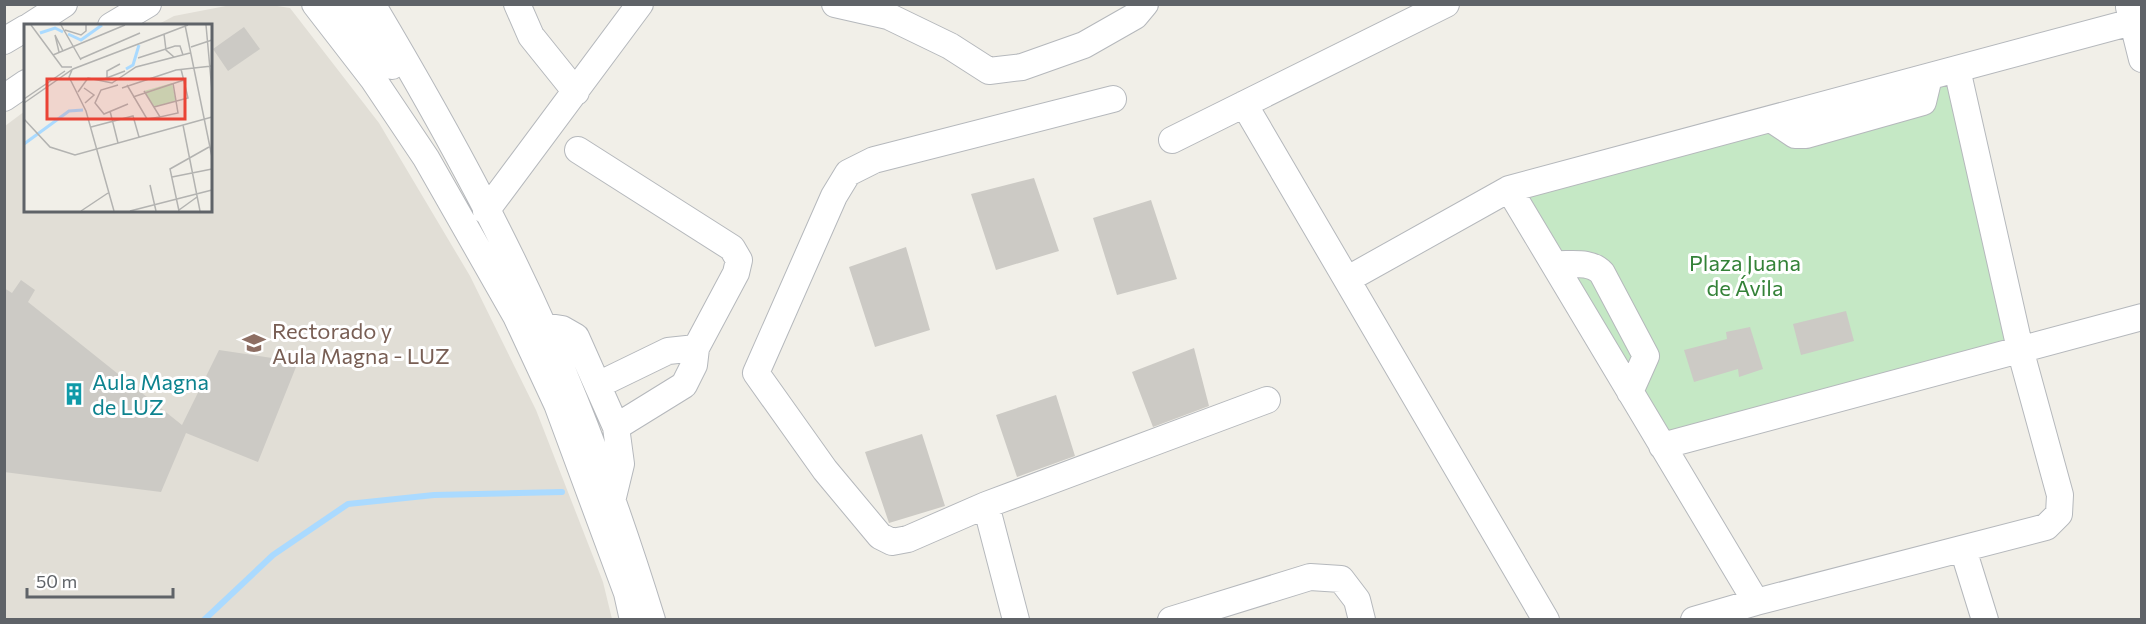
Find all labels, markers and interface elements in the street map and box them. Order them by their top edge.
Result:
inset map [24,24,212,212]
park label: Plaza Juana de Ávila [1689,249,1801,301]
place label: Rectorado y Aula Magna - LUZ [272,317,450,369]
school or university icon: Rectorado y Aula Magna - LUZ [241,330,267,356]
place label: Aula Magna de LUZ [92,368,209,420]
building icon: Aula Magna de LUZ [61,381,87,407]
scale bar [27,561,172,599]
text: 50 m [36,570,77,592]

